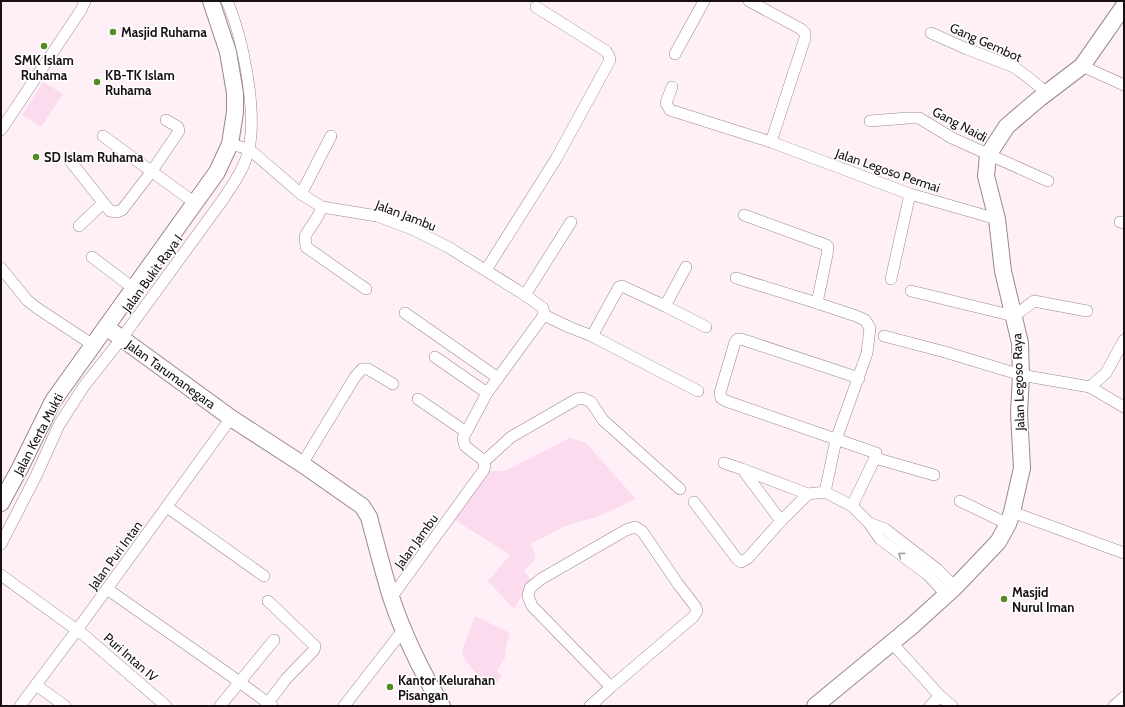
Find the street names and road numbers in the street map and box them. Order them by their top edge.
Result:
street label: Gang Gembot [948,19,1025,65]
street label: Gang Naidi [930,103,990,145]
street label: Jalan Legoso Permai [833,144,942,195]
street label: Jalan Jambu [372,196,439,234]
street label: Jalan Bukit Raya I [118,231,186,316]
street label: Jalan Legoso Raya [1008,332,1028,432]
street label: Jalan Tarumanegara [122,336,219,412]
street label: Jalan Kerta Mukti [9,390,66,479]
street label: Jalan Jambu [390,510,441,572]
street label: Jalan Puri Intan [84,517,145,593]
street label: Puri Intan IV [101,629,161,685]

